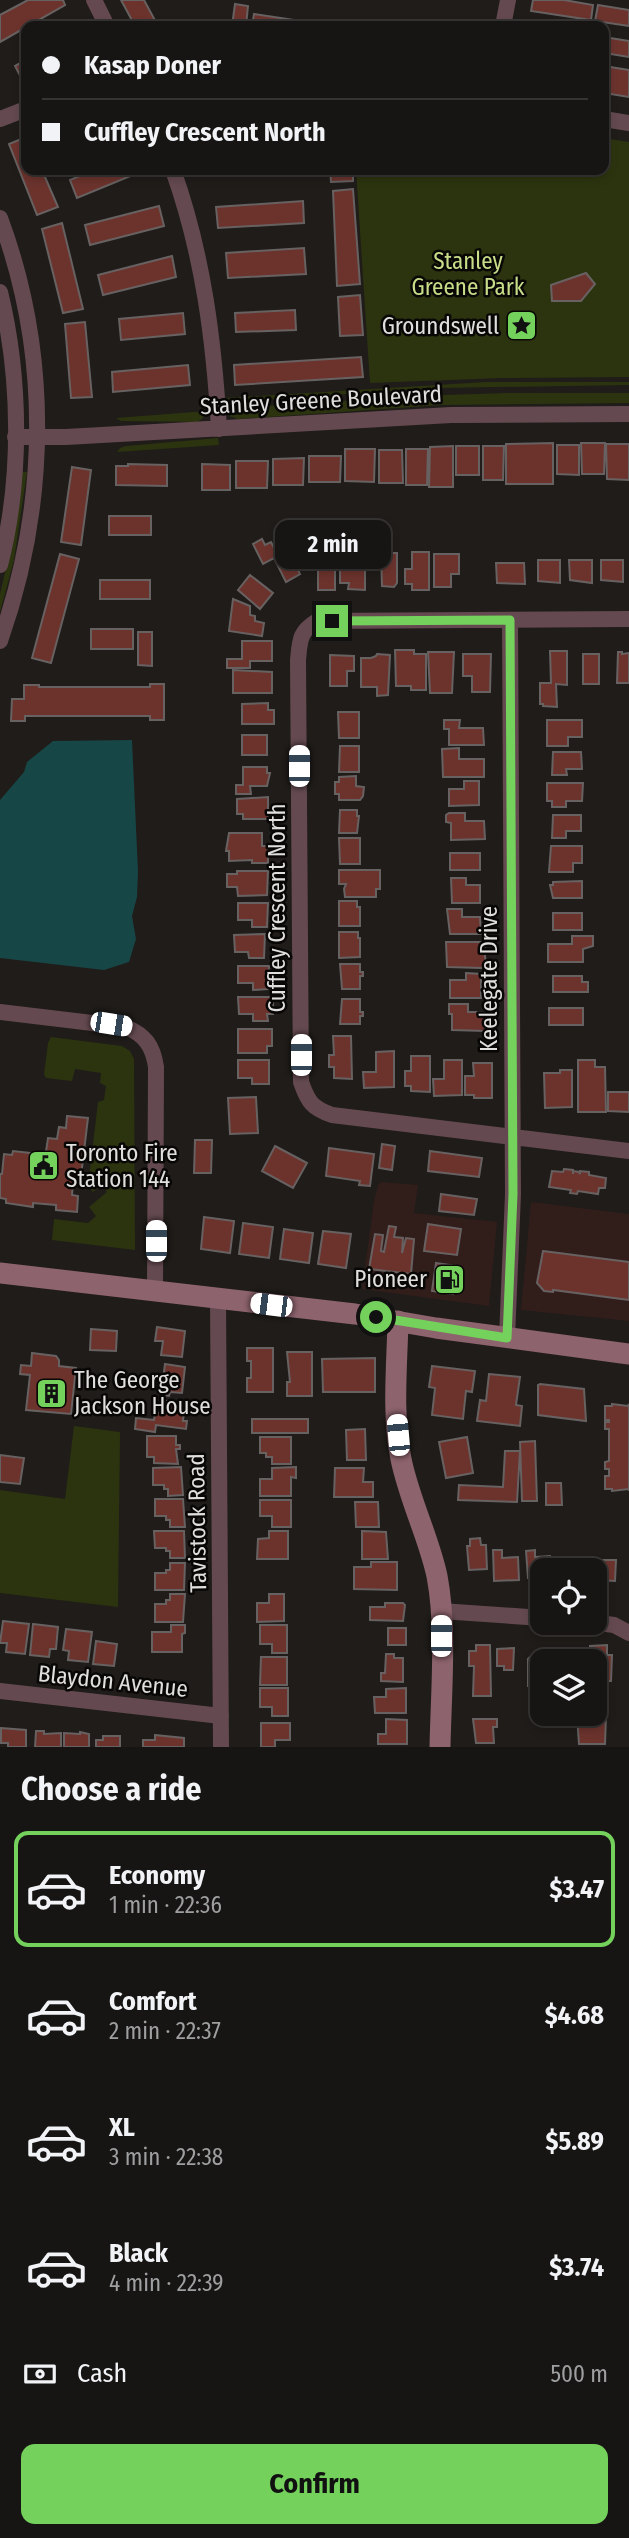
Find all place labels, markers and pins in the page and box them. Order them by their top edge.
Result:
place icon: Groundswell [505,309,539,343]
place label: Groundswell [382,312,499,340]
place label: Toronto Fire Station 144 [66,1139,178,1193]
public building icon: Toronto Fire Station 144 [26,1149,60,1183]
fuel station icon: Pioneer [433,1262,467,1296]
place label: Pioneer [354,1265,427,1293]
place label: The George Jackson House [74,1366,211,1420]
building icon: The George Jackson House [34,1376,68,1410]

